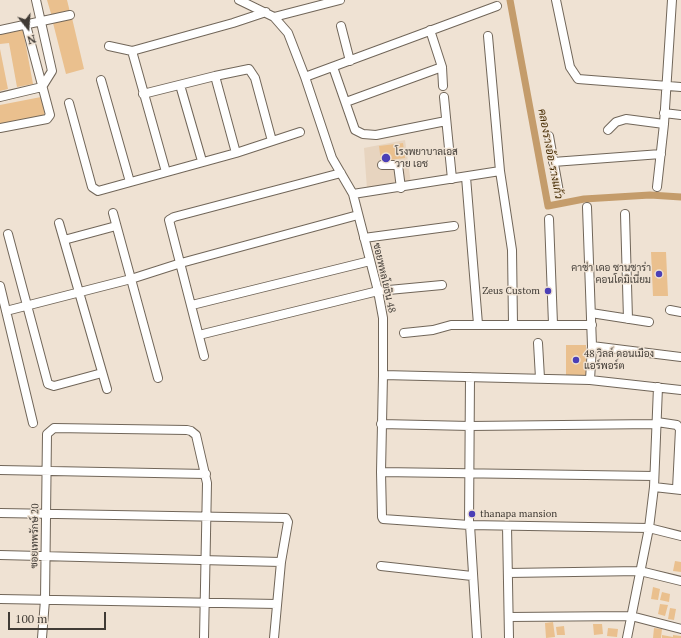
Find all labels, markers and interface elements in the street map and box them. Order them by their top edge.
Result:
north arrow [8,8,48,48]
text: N [25,32,38,47]
water label: คลองรางอ้อ-รางแก้ว [535,108,565,200]
place label: โรงพยาบาลเอส วาย เอช [395,146,458,170]
marker: โรงพยาบาลเอส วาย เอช [380,152,392,164]
street label: ซอยพหลโยธิน 48 [370,242,398,314]
place label: คาซ่า เดอ ซานซาร่า คอนโดมิเนี่ยม [571,262,651,286]
marker: คาซ่า เดอ ซานซาร่า คอนโดมิเนี่ยม [654,269,664,279]
place label: Zeus Custom [482,285,540,297]
marker: Zeus Custom [543,286,553,296]
place label: 48 วิลล์ ดอนเมือง แอร์พอร์ต [584,348,654,372]
marker: 48 วิลล์ ดอนเมือง แอร์พอร์ต [571,355,581,365]
street label: ซอยเทพรักษ์ 20 [28,503,42,569]
place label: thanapa mansion [480,508,557,520]
marker: thanapa mansion [467,509,477,519]
scale bar [10,604,108,630]
text: 100 m [15,611,47,626]

